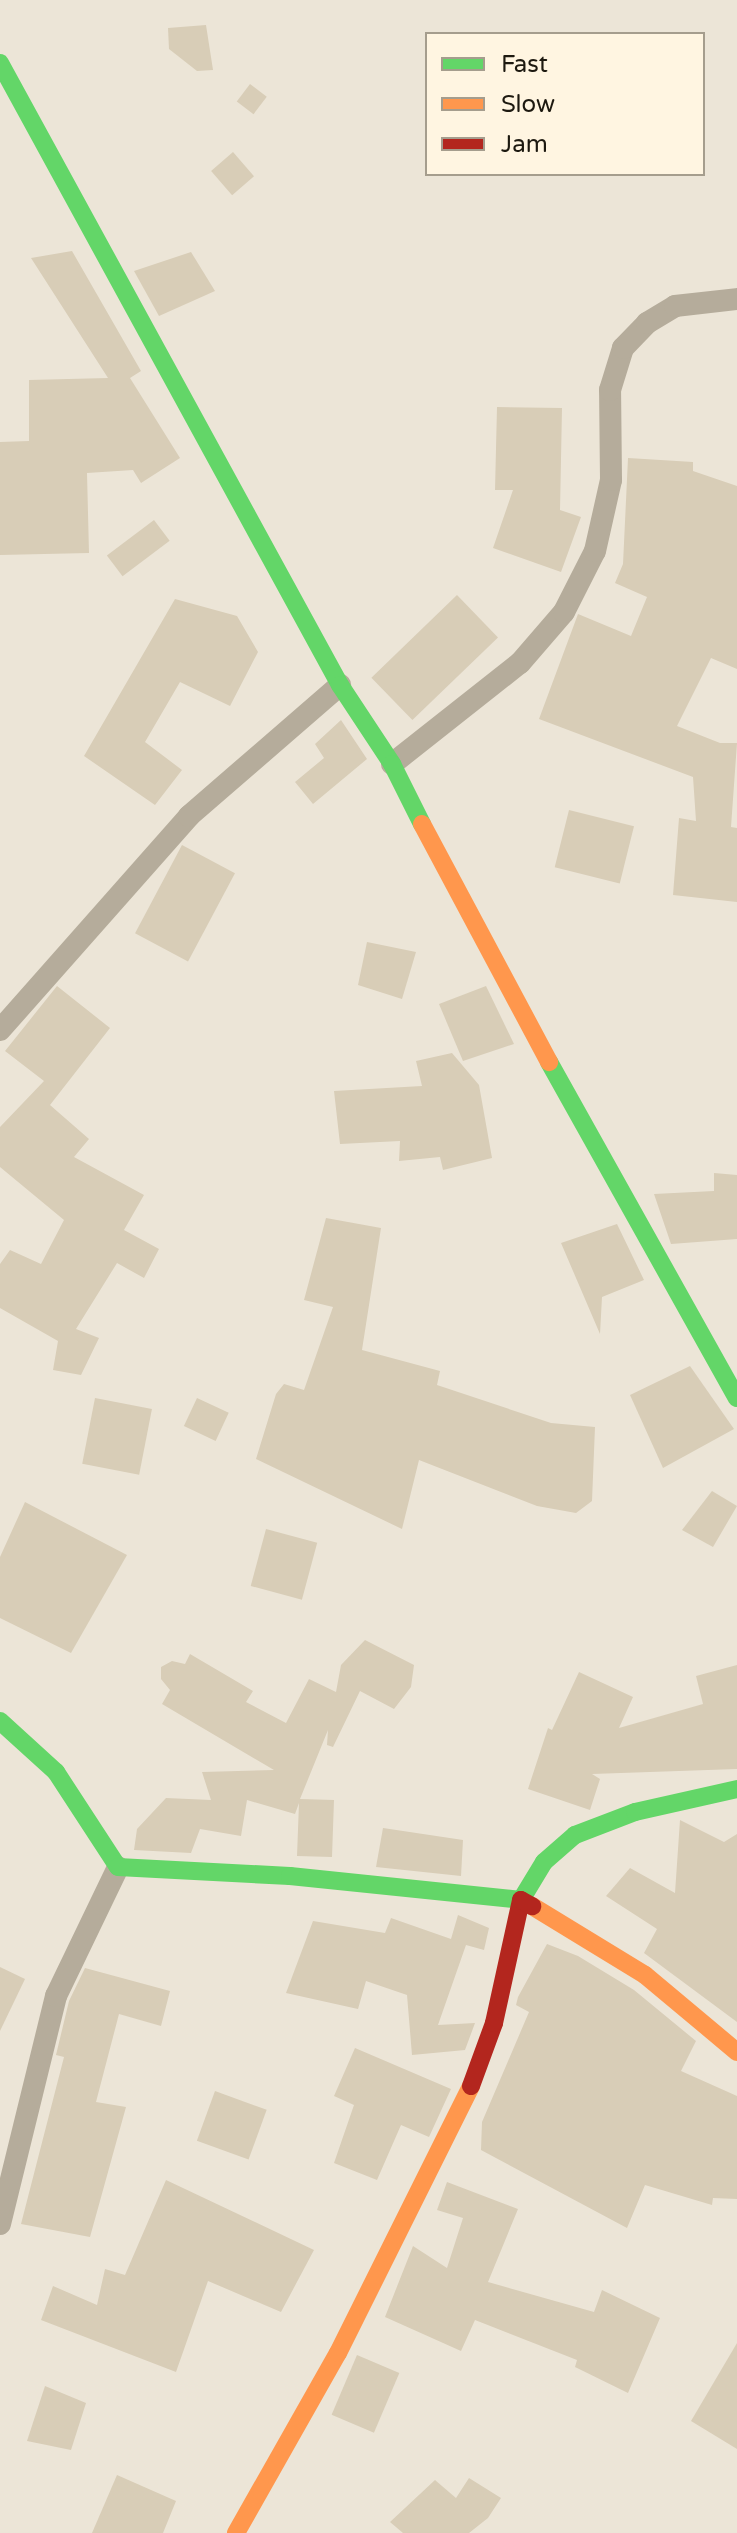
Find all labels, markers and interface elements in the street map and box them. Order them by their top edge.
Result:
legend [425,32,705,176]
text: Fast [501,50,548,79]
text: Slow [501,90,555,119]
text: Jam [501,130,548,159]

